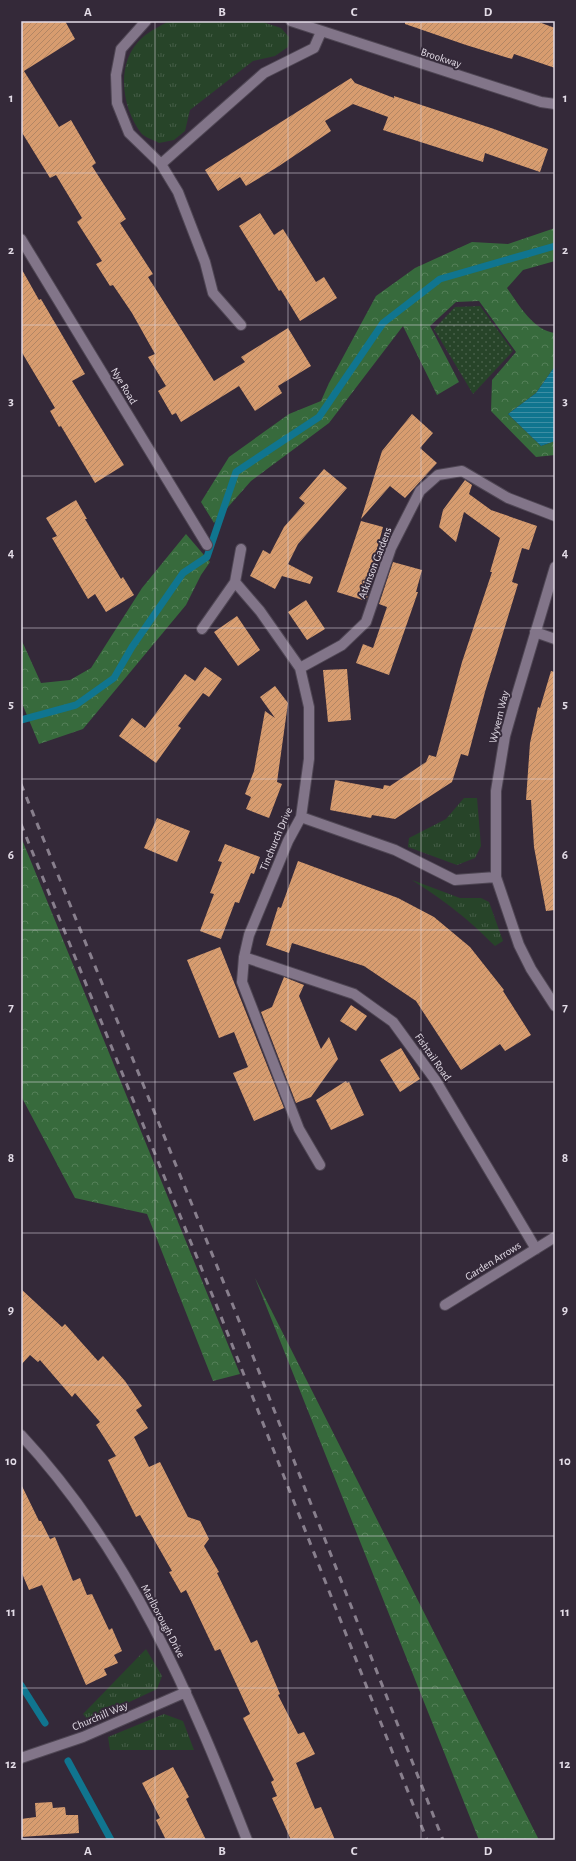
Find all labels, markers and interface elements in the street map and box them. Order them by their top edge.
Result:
text: A [84,6,92,19]
text: B [218,6,226,19]
text: C [351,6,358,19]
text: D [484,6,493,19]
street label: Brookway [419,46,463,70]
text: 1 [9,92,13,105]
text: 1 [563,92,567,105]
text: 2 [8,244,14,257]
text: 2 [562,244,568,257]
street label: Nye Road [109,366,139,406]
text: 3 [8,395,14,408]
text: 3 [562,395,568,408]
street label: Atkinson Gardens [356,526,394,600]
text: 4 [8,547,15,560]
text: 4 [562,547,569,560]
street label: Wyvern Way [487,689,511,744]
text: 5 [8,698,14,711]
text: 5 [562,698,568,711]
street label: Tinchurch Drive [258,806,294,872]
text: 6 [8,849,14,862]
text: 6 [562,849,568,862]
text: 7 [8,1001,14,1014]
text: 7 [562,1001,568,1014]
street label: Fishtail Road [413,1031,453,1083]
text: 8 [8,1152,14,1165]
text: 8 [562,1152,568,1165]
street label: Garden Arrows [463,1240,523,1282]
text: 9 [8,1304,14,1317]
text: 9 [562,1304,568,1317]
text: 10 [5,1455,17,1468]
text: 10 [559,1455,571,1468]
street label: Marlborough Drive [139,1583,187,1659]
text: 11 [6,1606,16,1619]
text: 11 [560,1606,570,1619]
street label: Churchill Way [71,1699,130,1733]
text: 12 [6,1758,16,1771]
text: 12 [560,1758,570,1771]
text: A [84,1845,92,1858]
text: B [218,1845,226,1858]
text: C [351,1845,358,1858]
text: D [484,1845,493,1858]

